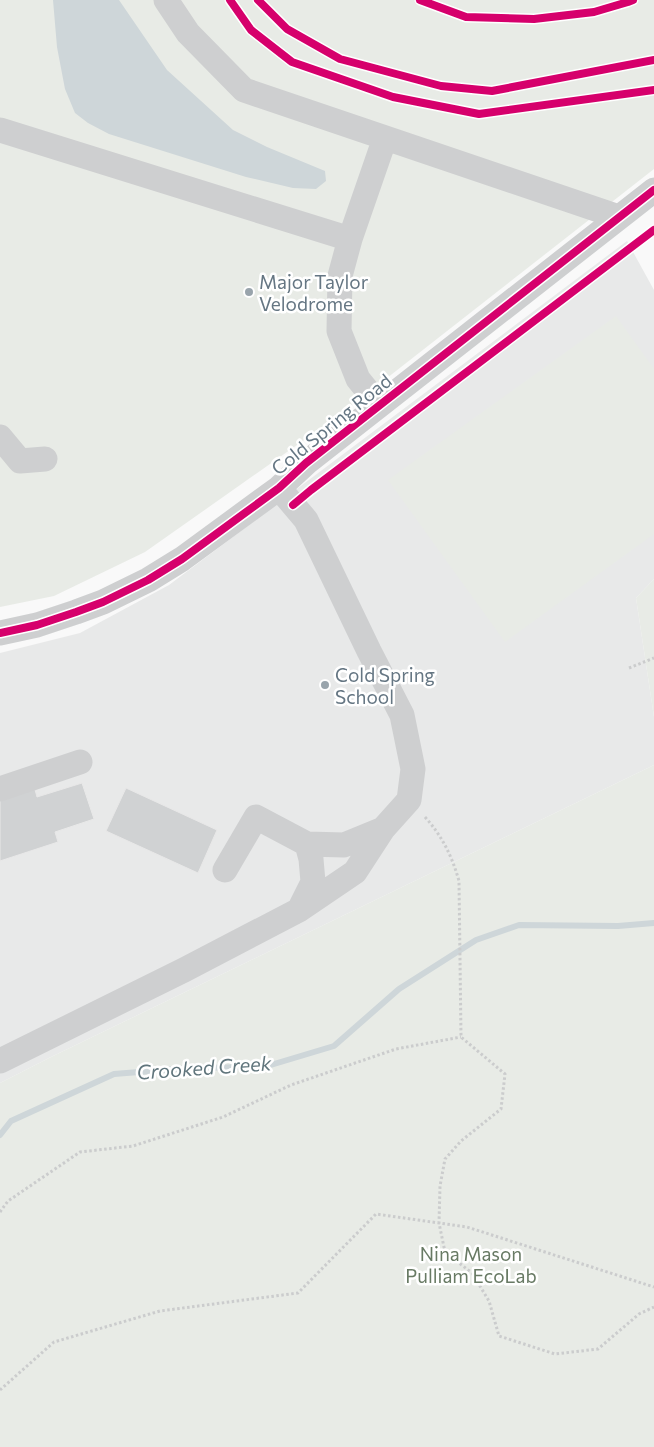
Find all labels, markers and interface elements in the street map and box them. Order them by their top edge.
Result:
place label: Major Taylor Velodrome [259,270,369,315]
marker: Major Taylor Velodrome [243,286,255,298]
street label: Cold Spring Road [266,369,396,479]
place label: Cold Spring School [335,663,435,708]
marker: Cold Spring School [319,679,331,691]
water label: Crooked Creek [136,1050,273,1084]
park label: Nina Mason Pulliam EcoLab [405,1242,537,1287]

